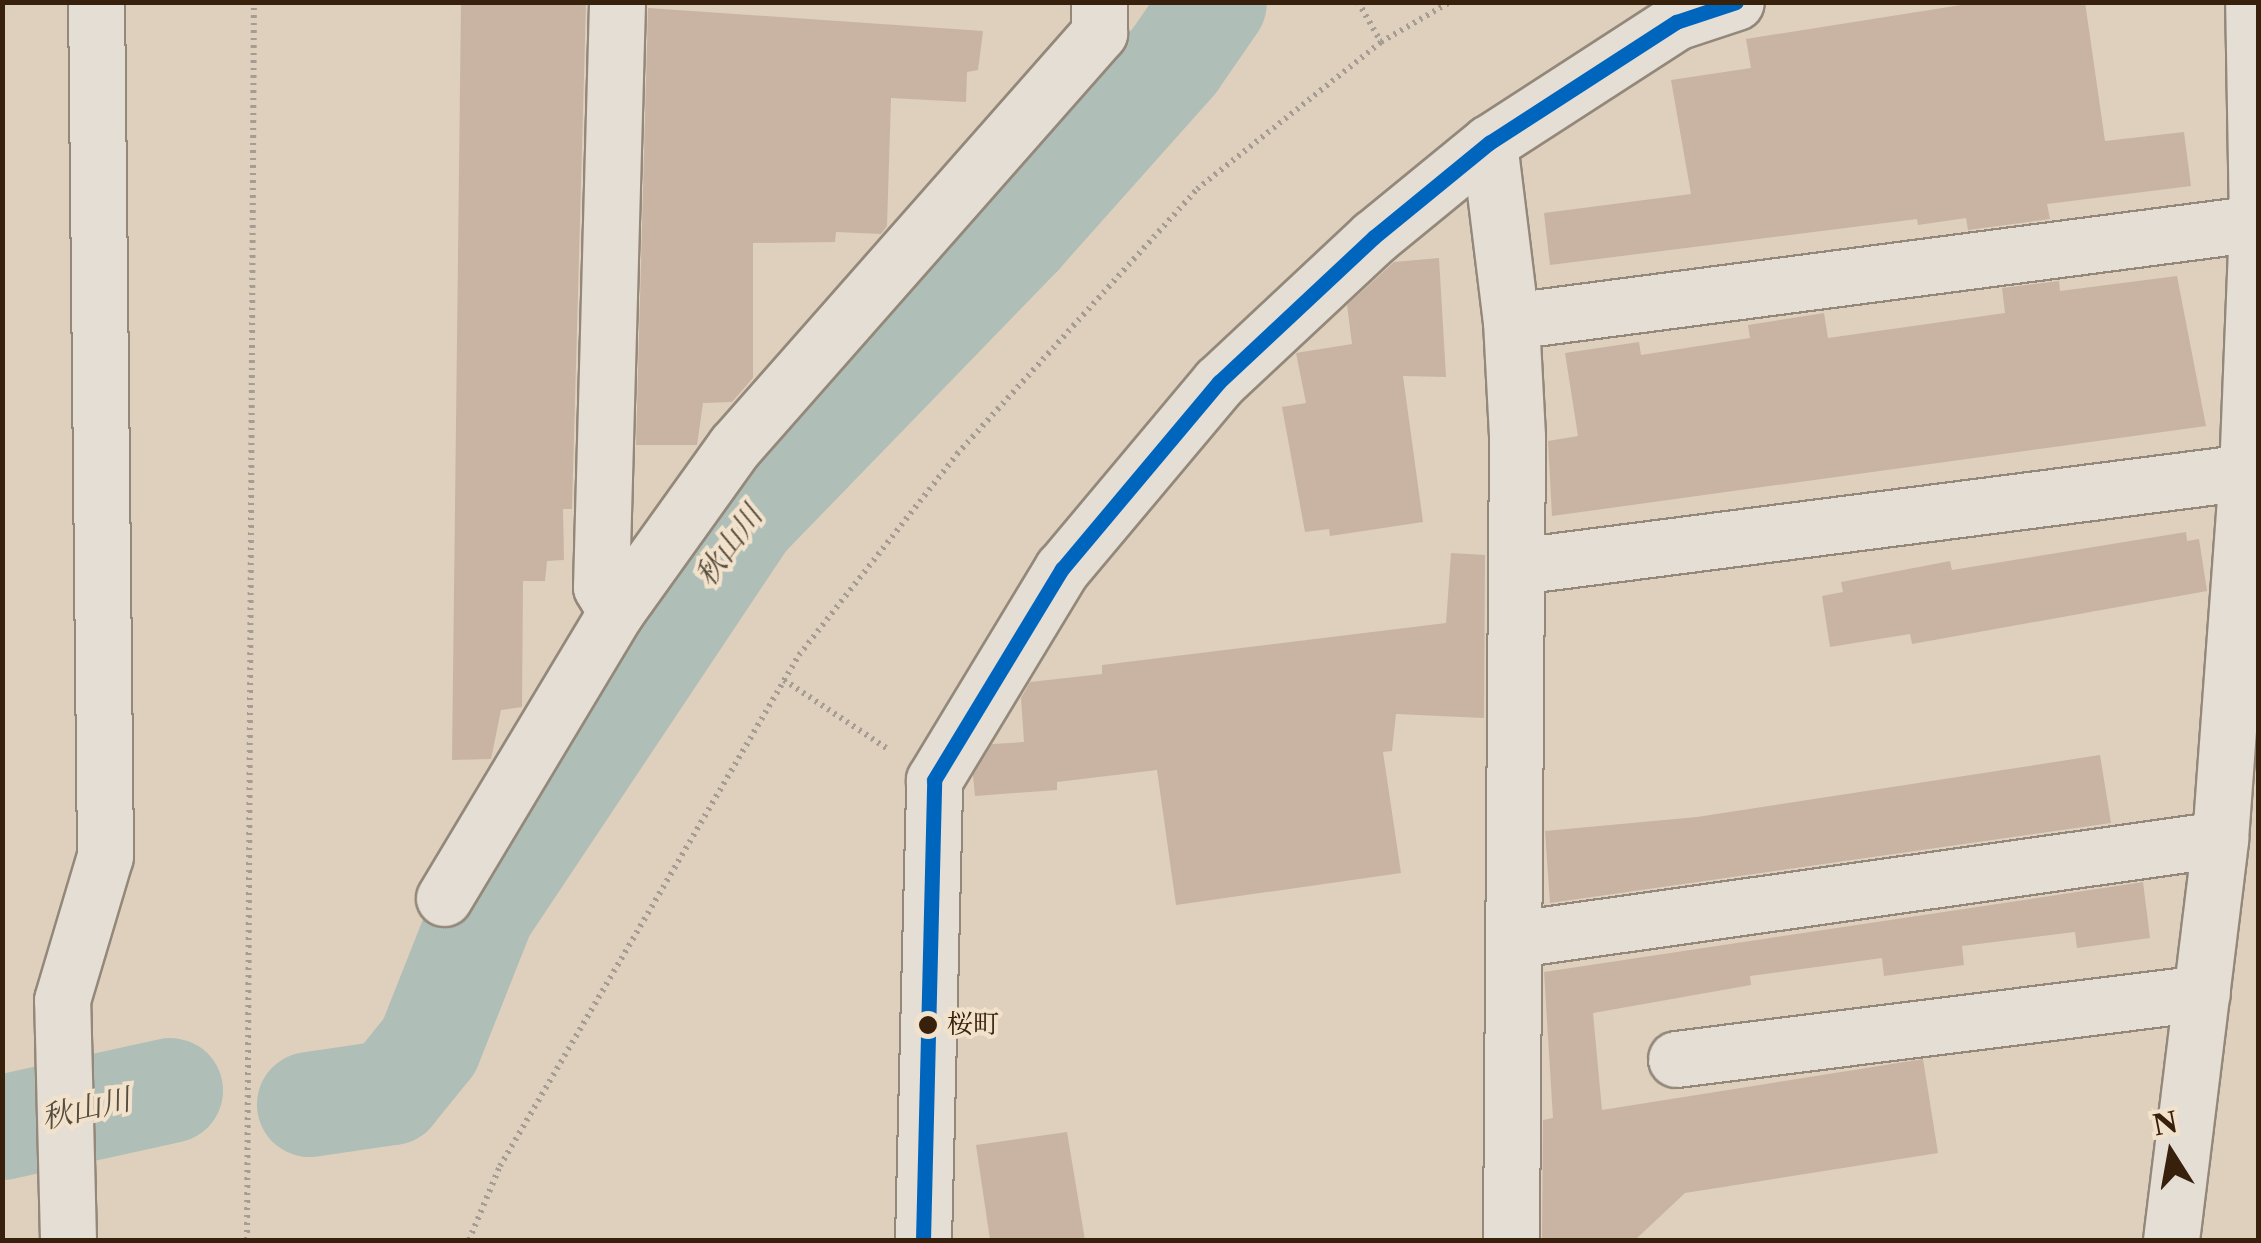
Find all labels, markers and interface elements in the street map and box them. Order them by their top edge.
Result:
water label: 秋山川 [688,499,770,593]
place label: 桜町 [947,1009,999,1041]
marker: 桜町 [918,1015,938,1035]
water label: 秋山川 [38,1081,134,1137]
north arrow [2121,1103,2221,1203]
text: N [2150,1105,2180,1143]

